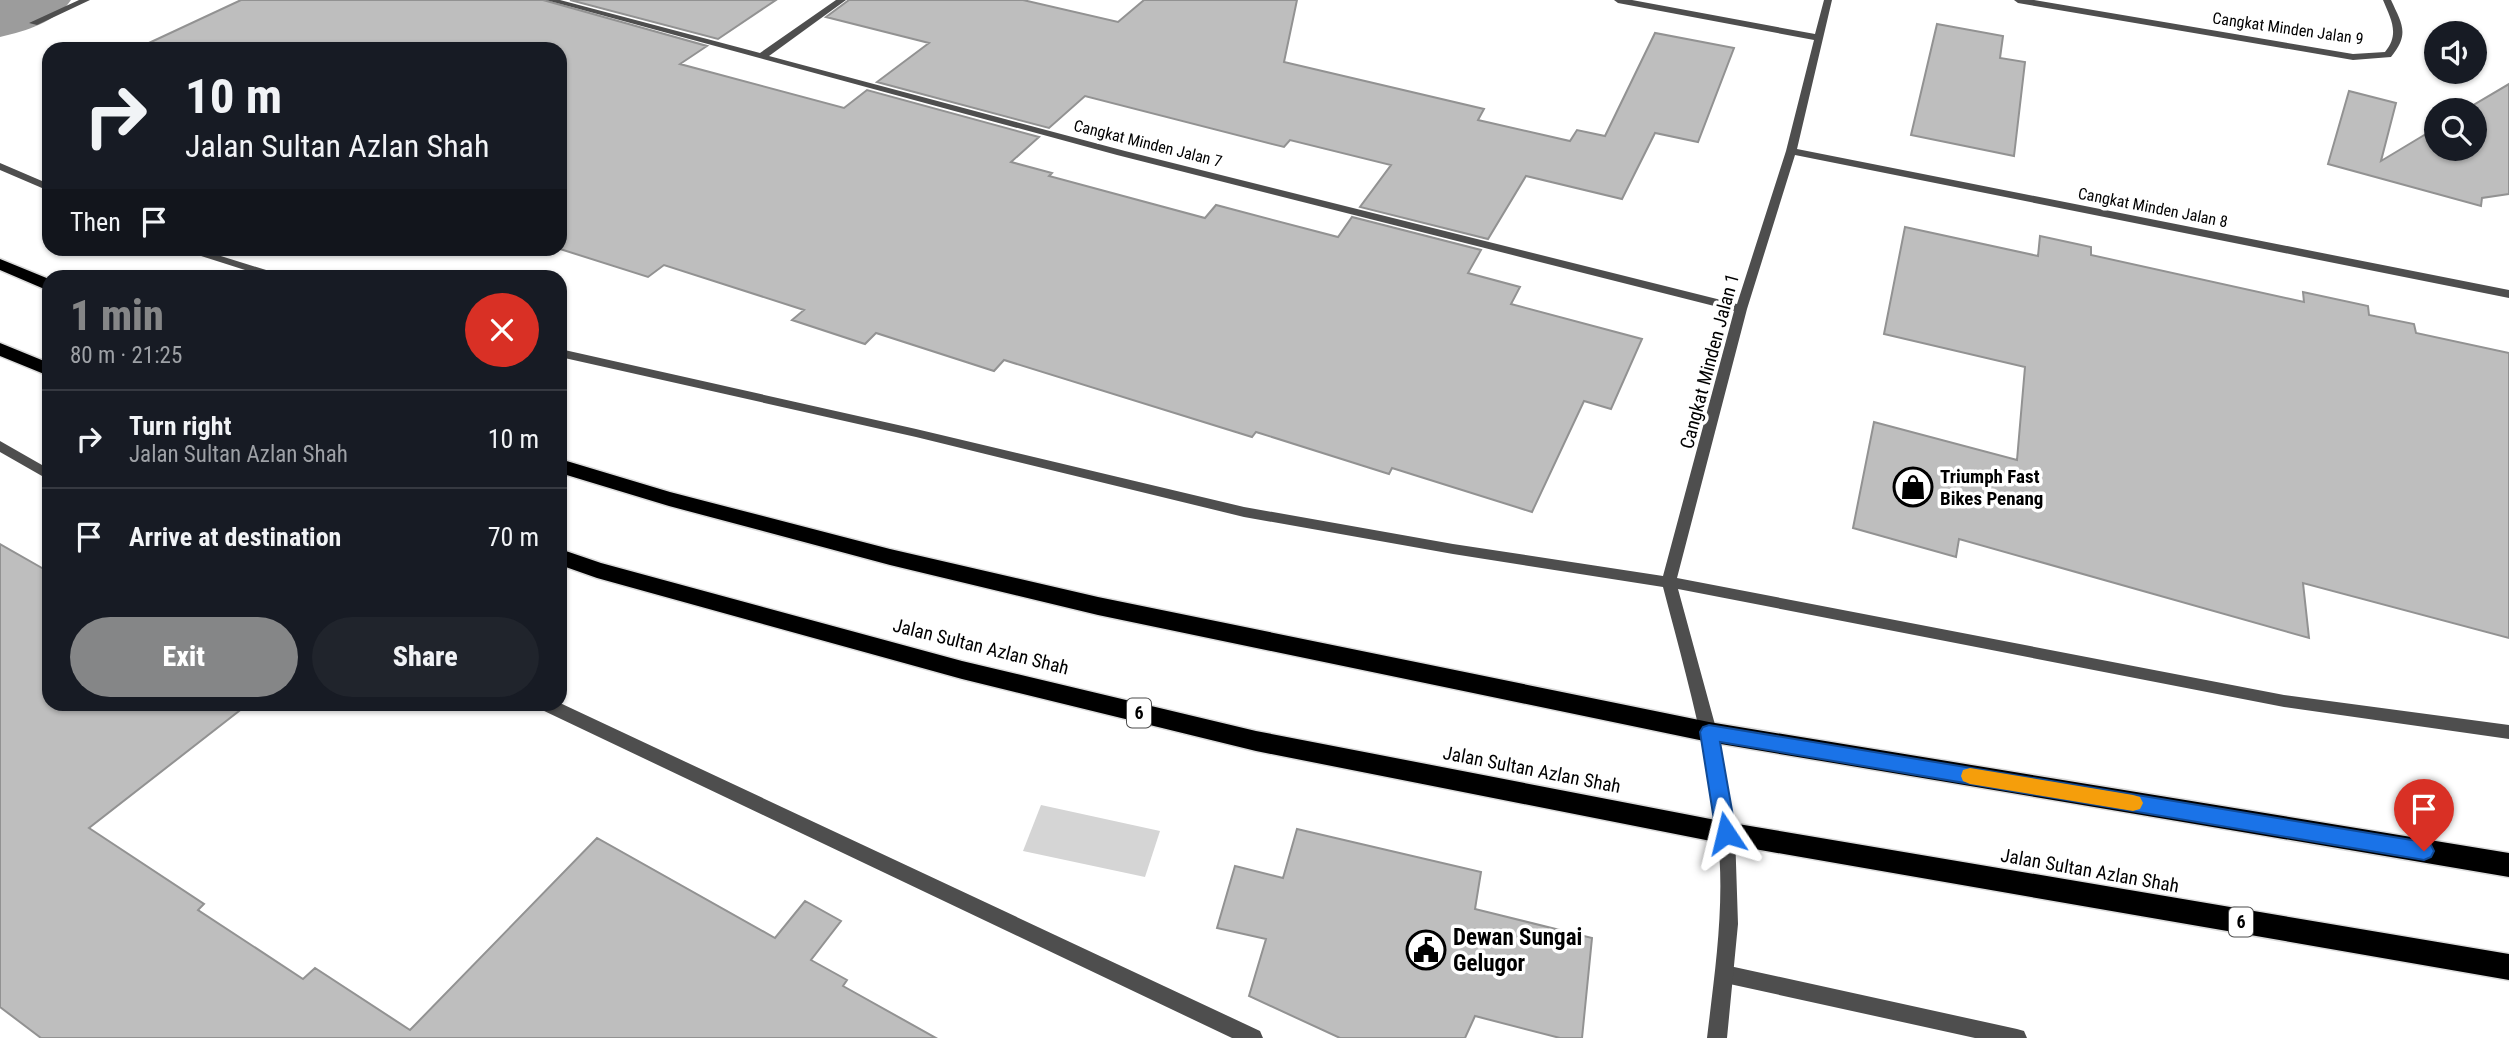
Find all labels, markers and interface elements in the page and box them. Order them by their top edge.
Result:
street label: Cangkat Minden Jalan 9 [2211,9,2365,48]
map controls [2424,21,2487,161]
button: sound [2424,21,2487,84]
text: 10 m [185,68,282,125]
icon: right [70,70,161,161]
button: search [2424,98,2487,161]
street label: Cangkat Minden Jalan 7 [1072,116,1224,171]
text: Jalan Sultan Azlan Shah [185,127,489,165]
street label: Cangkat Minden Jalan 8 [2076,184,2229,231]
icon: arrive [135,203,173,241]
text: Then [70,207,121,237]
street label: Cangkat Minden Jalan 1 [1675,271,1744,451]
text: 1 min [70,291,164,340]
button: close [465,293,539,367]
text: 80 m · 21:25 [70,342,182,369]
text: Turn right [129,411,231,441]
icon: right [70,420,108,458]
text: 10 m [488,424,539,454]
text: Jalan Sultan Azlan Shah [129,441,348,468]
place label: Triumph Fast Bikes Penang [1940,465,2043,510]
shop icon: Triumph Fast Bikes Penang [1892,466,1934,508]
icon: arrive [70,518,108,556]
text: Arrive at destination [129,522,341,552]
text: 70 m [488,522,539,552]
street label: Jalan Sultan Azlan Shah [890,613,1071,680]
button: Exit [70,617,298,697]
button: Share [312,617,539,697]
road number: 6 [1127,698,1151,728]
street label: Jalan Sultan Azlan Shah [1441,741,1623,798]
pin [2394,779,2454,851]
icon: arrive [2405,790,2443,828]
position arrow [1689,796,1763,870]
street label: Jalan Sultan Azlan Shah [1999,843,2181,898]
road number: 6 [2229,908,2253,937]
place label: Dewan Sungai Gelugor [1453,924,1582,977]
public building icon: Dewan Sungai Gelugor [1405,929,1447,971]

